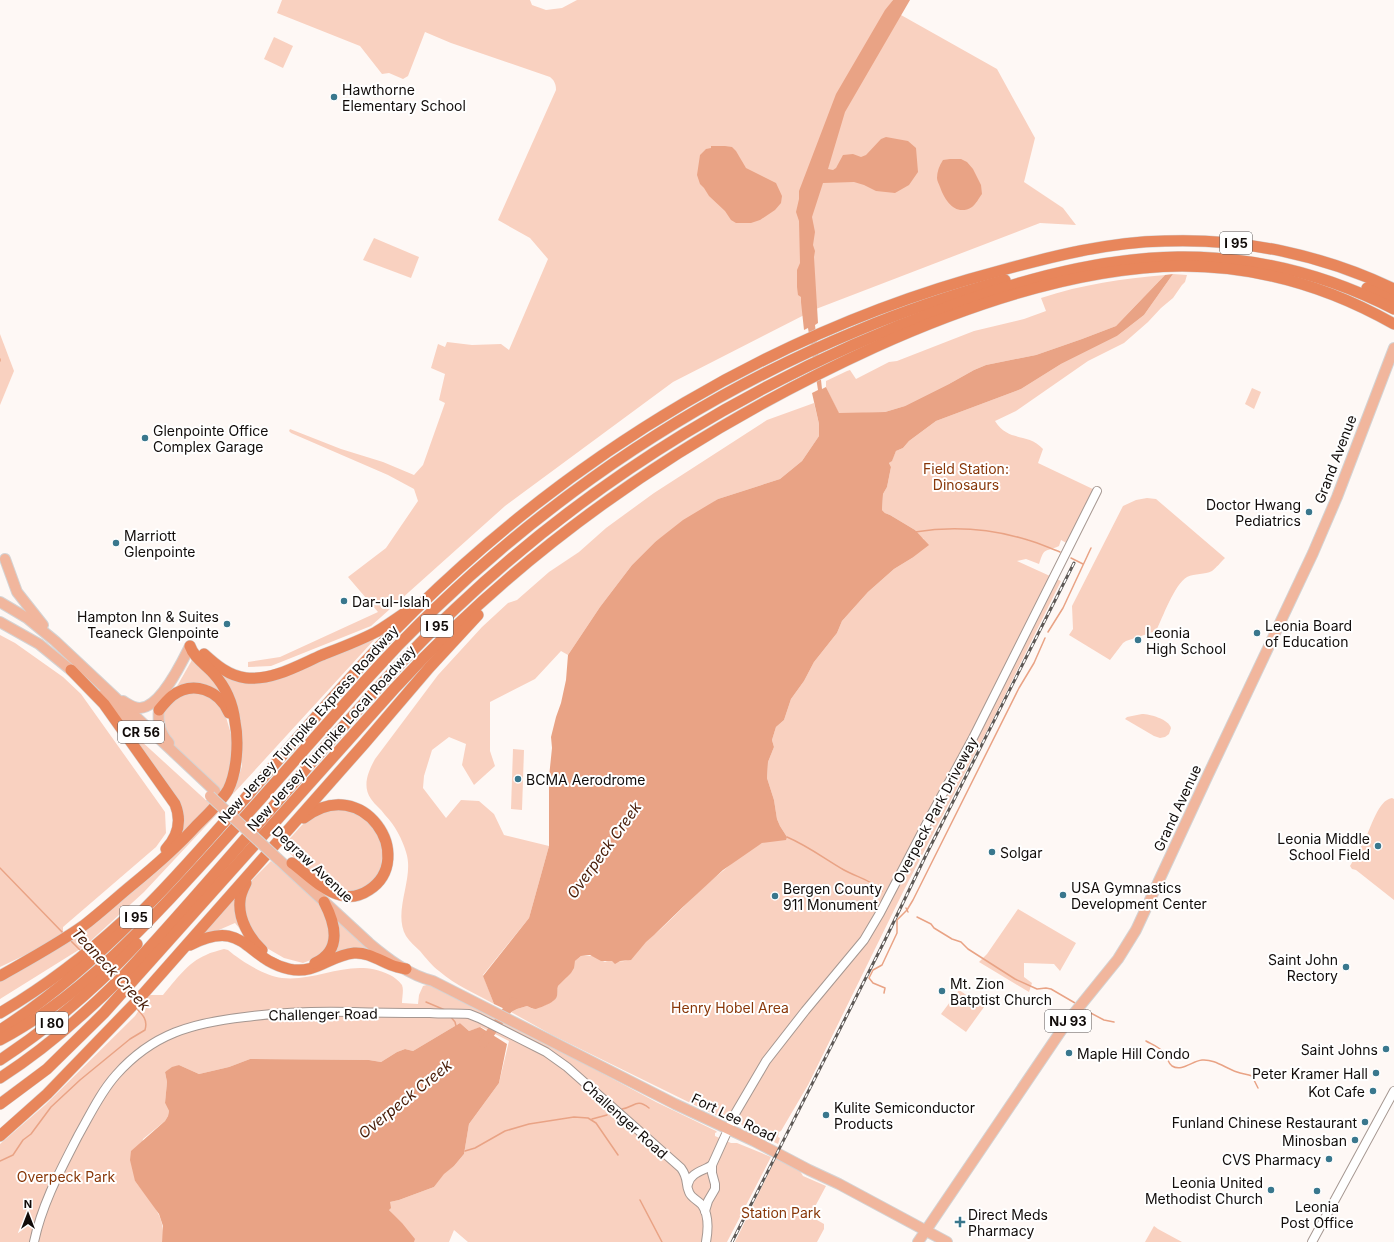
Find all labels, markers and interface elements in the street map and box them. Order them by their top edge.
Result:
place label: Hawthorne Elementary School [342,81,466,114]
marker: Hawthorne Elementary School [329,92,339,102]
road number: I 95 [1220,232,1252,254]
street label: Grand Avenue [1310,412,1360,506]
place label: Glenpointe Office Complex Garage [153,422,269,455]
marker: Glenpointe Office Complex Garage [140,433,150,443]
park label: Field Station: Dinosaurs [923,460,1009,493]
place label: Doctor Hwang Pediatrics [1206,496,1301,529]
marker: Doctor Hwang Pediatrics [1304,507,1314,517]
place label: Marriott Glenpointe [124,527,196,560]
marker: Marriott Glenpointe [111,538,121,548]
place label: Dar-ul-Islah [352,593,430,610]
marker: Dar-ul-Islah [339,596,349,606]
place label: Hampton Inn & Suites Teaneck Glenpointe [77,608,219,641]
road number: I 95 [421,615,453,637]
place label: Leonia Board of Education [1265,617,1352,650]
marker: Hampton Inn & Suites Teaneck Glenpointe [222,619,232,629]
street label: New Jersey Turnpike Express Roadway [214,621,402,827]
place label: Leonia High School [1146,624,1226,657]
marker: Leonia Board of Education [1252,628,1262,638]
marker: Leonia High School [1133,635,1143,645]
street label: New Jersey Turnpike Local Roadway [243,641,419,834]
road number: CR 56 [118,721,164,743]
street label: Overpeck Park Driveway [889,734,981,886]
street label: Grand Avenue [1150,762,1204,854]
place label: BCMA Aerodrome [526,771,645,788]
marker: BCMA Aerodrome [513,774,523,784]
water label: Overpeck Creek [563,797,646,902]
street label: Degraw Avenue [269,822,357,906]
place label: Leonia Middle School Field [1277,830,1370,863]
marker: Leonia Middle School Field [1373,841,1383,851]
place label: Solgar [1000,844,1043,861]
marker: Solgar [987,847,997,857]
place label: USA Gymnastics Development Center [1071,879,1207,912]
place label: Bergen County 911 Monument [783,880,882,913]
marker: USA Gymnastics Development Center [1058,890,1068,900]
marker: Bergen County 911 Monument [770,891,780,901]
road number: I 95 [120,906,152,928]
water label: Teaneck Creek [68,923,155,1015]
place label: Saint John Rectory [1268,951,1338,984]
marker: Saint John Rectory [1341,962,1351,972]
place label: Mt. Zion Batptist Church [950,975,1052,1008]
marker: Mt. Zion Batptist Church [937,986,947,996]
park label: Henry Hobel Area [671,999,789,1016]
street label: Challenger Road [268,1005,378,1023]
road number: NJ 93 [1045,1010,1091,1032]
road number: I 80 [36,1012,68,1034]
place label: Saint Johns [1301,1041,1378,1058]
marker: Saint Johns [1381,1044,1391,1054]
place label: Maple Hill Condo [1077,1045,1190,1062]
marker: Maple Hill Condo [1064,1048,1074,1058]
water label: Overpeck Creek [354,1055,456,1143]
place label: Peter Kramer Hall [1252,1065,1368,1082]
marker: Peter Kramer Hall [1371,1068,1381,1078]
street label: Challenger Road [579,1076,671,1162]
place label: Kot Cafe [1308,1083,1365,1100]
marker: Kot Cafe [1368,1086,1378,1096]
street label: Fort Lee Road [689,1089,779,1145]
place label: Kulite Semiconductor Products [834,1099,975,1132]
marker: Kulite Semiconductor Products [821,1110,831,1120]
place label: Funland Chinese Restaurant [1172,1114,1357,1131]
marker: Funland Chinese Restaurant [1360,1117,1370,1127]
place label: Minosban [1282,1132,1347,1149]
marker: Minosban [1350,1135,1360,1145]
place label: CVS Pharmacy [1222,1151,1321,1168]
marker: CVS Pharmacy [1324,1154,1334,1164]
park label: Overpeck Park [17,1168,115,1185]
place label: Leonia United Methodist Church [1145,1174,1263,1207]
marker: Leonia United Methodist Church [1266,1185,1276,1195]
marker: Leonia Post Office [1312,1186,1322,1196]
north arrow [8,1194,48,1234]
text: N [24,1197,32,1211]
place label: Leonia Post Office [1280,1198,1354,1231]
park label: Station Park [741,1204,821,1221]
place label: Direct Meds Pharmacy [968,1206,1048,1239]
marker: Direct Meds Pharmacy [955,1217,965,1227]

